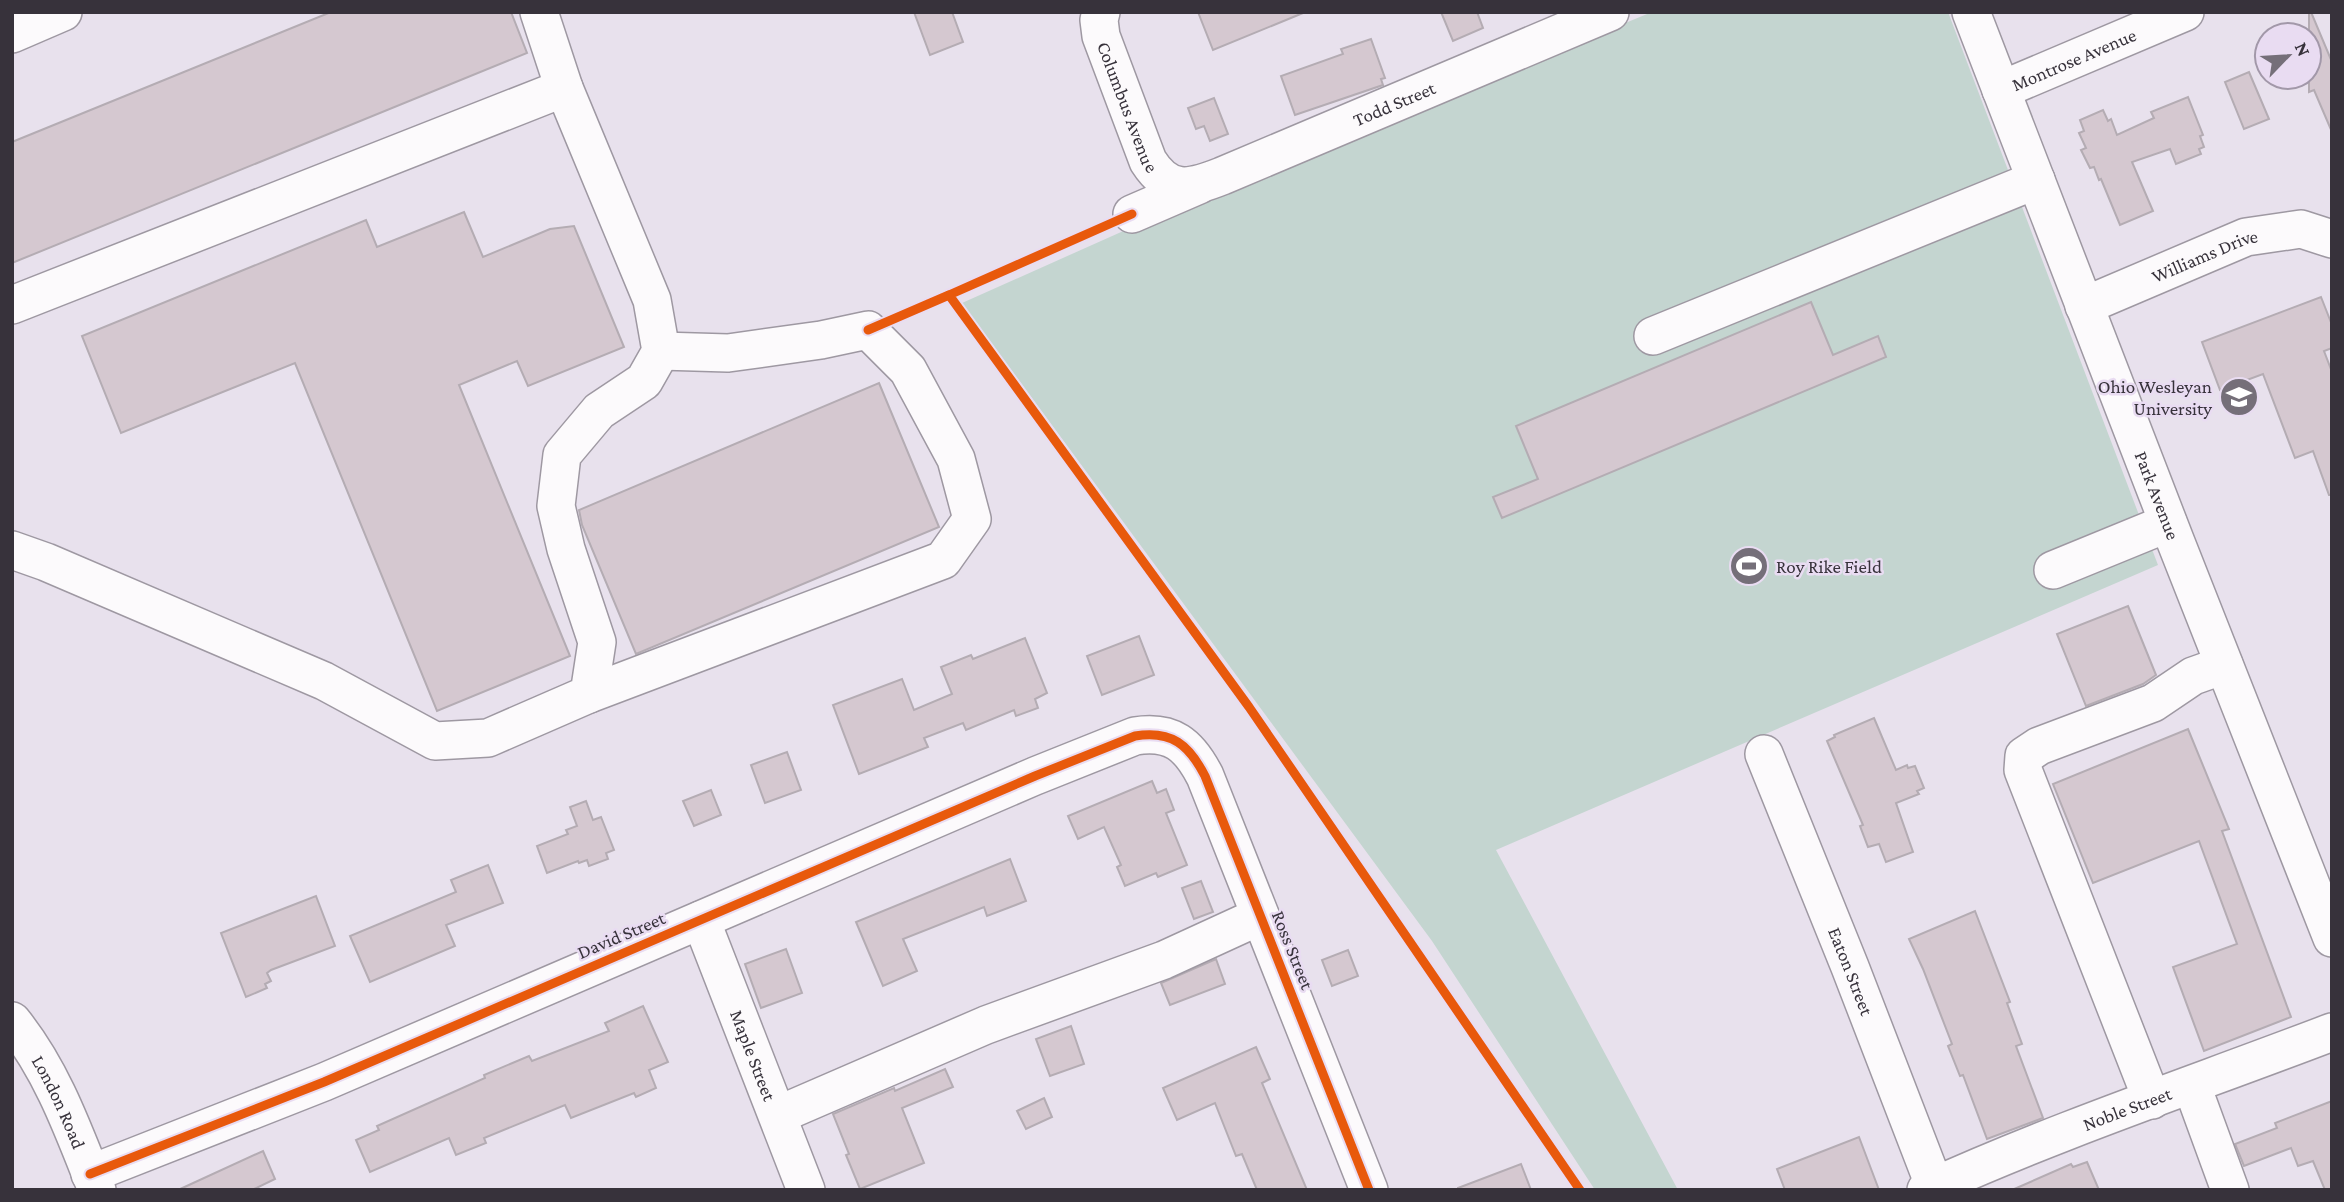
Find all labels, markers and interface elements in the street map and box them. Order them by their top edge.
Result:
north arrow [2253,21,2323,91]
street label: Montrose Avenue [2008,24,2139,95]
street label: Columbus Avenue [1094,39,1163,176]
text: N [2291,39,2315,59]
street label: Todd Street [1350,76,1439,130]
street label: Williams Drive [2148,225,2259,287]
place label: Ohio Wesleyan University [2098,376,2212,419]
school or university icon: Ohio Wesleyan University [2218,376,2260,418]
street label: Park Avenue [2131,448,2184,543]
sports icon: Roy Rike Field [1728,545,1770,587]
place label: Roy Rike Field [1776,556,1882,577]
street label: David Street [574,907,669,963]
street label: Ross Street [1268,908,1318,993]
street label: Eaton Street [1824,924,1878,1019]
street label: Maple Street [726,1007,781,1104]
street label: London Road [28,1051,90,1152]
street label: Noble Street [2080,1082,2175,1135]

